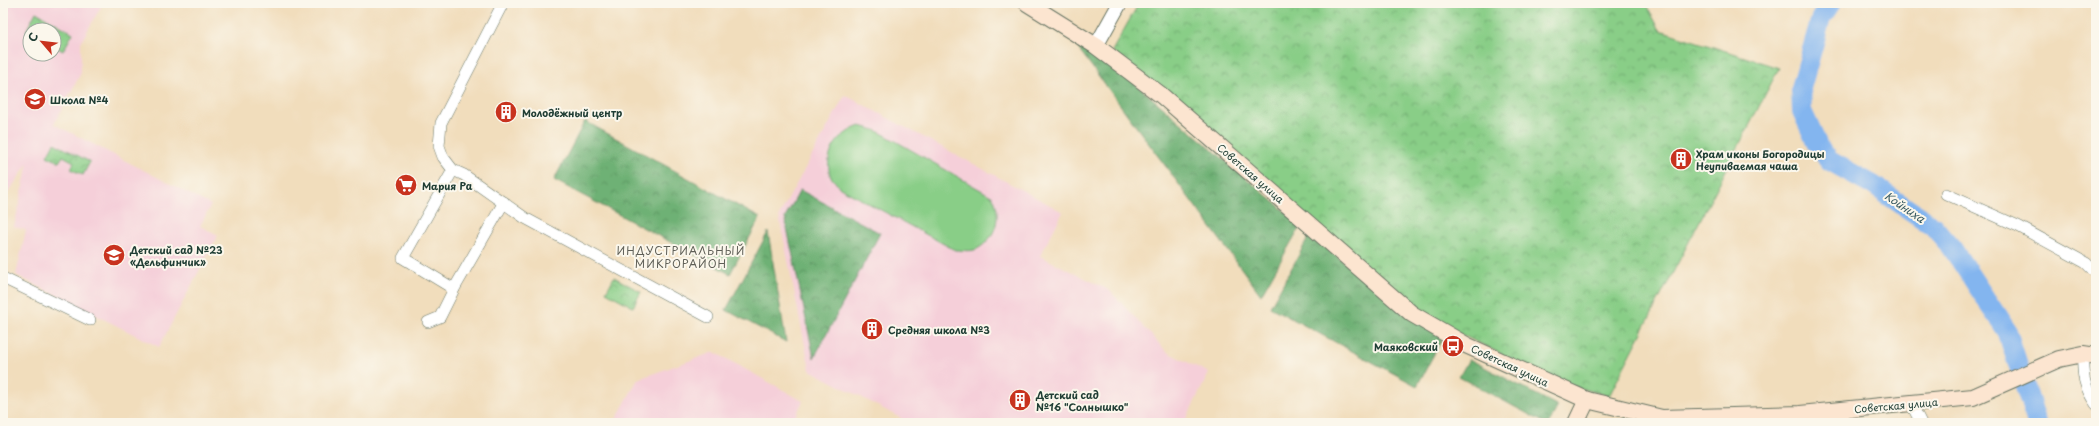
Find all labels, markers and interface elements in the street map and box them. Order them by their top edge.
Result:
north arrow [22,22,62,62]
text: С [23,29,42,45]
school or university icon: Школа №4 [22,86,48,112]
place label: Школа №4 [50,92,108,107]
building icon: Молодёжный центр [493,99,519,125]
place label: Молодёжный центр [522,105,622,120]
street label: Советская улица [1214,140,1288,207]
building icon: Храм иконы Богородицы Неупиваемая чаша [1668,146,1694,172]
place label: Храм иконы Богородицы Неупиваемая чаша [1696,146,1825,173]
supermarket icon: Мария Ра [393,172,419,198]
place label: Мария Ра [422,178,473,193]
water label: Койниха [1881,187,1929,227]
school or university icon: Детский сад №23 «Дельфинчик» [101,242,127,268]
place label: Детский сад №23 «Дельфинчик» [129,242,223,269]
district label: ИНДУСТРИАЛЬНЫЙ МИКРОРАЙОН [617,242,745,272]
building icon: Средняя школа №3 [859,316,885,342]
place label: Средняя школа №3 [888,322,990,337]
bus stop icon: Маяковский [1440,333,1466,359]
place label: Маяковский [1374,339,1438,354]
street label: Советская улица [1469,340,1552,390]
building icon: Детский сад №16 "Солнышко" [1007,387,1033,413]
place label: Детский сад №16 "Солнышко" [1035,387,1129,414]
street label: Советская улица [1854,394,1939,416]

